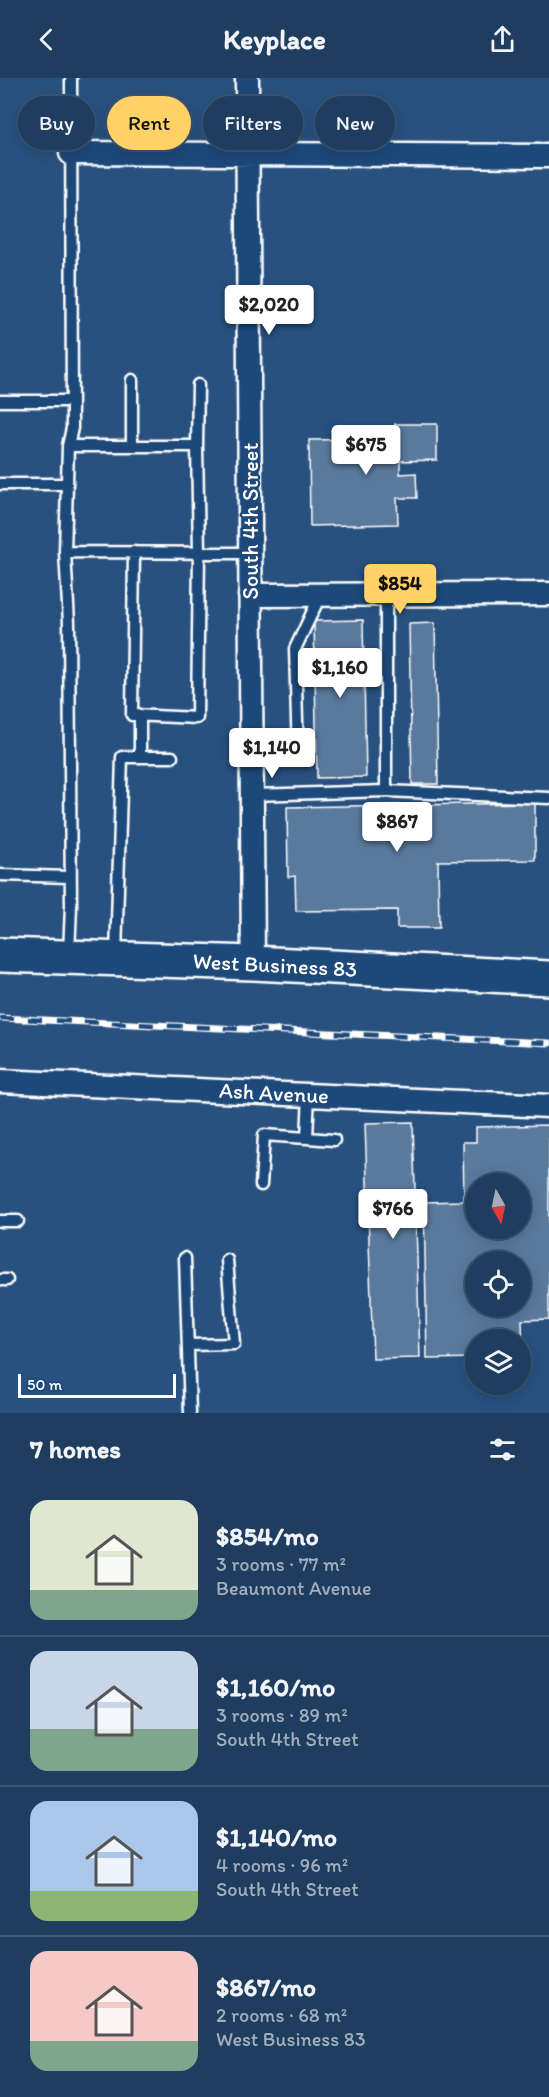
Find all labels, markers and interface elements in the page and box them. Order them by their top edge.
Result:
icon: back [30,23,63,56]
text: Keyplace [223,23,326,56]
icon: share [486,23,519,56]
chip: Buy [18,96,95,150]
chip: Rent [107,96,191,150]
chip: Filters [203,96,303,150]
chip: New [315,96,395,150]
pin: $2,020 [220,285,318,336]
text: $2,020 [239,292,299,316]
pin: $675 [330,425,402,476]
text: $675 [345,432,387,456]
street label: South 4th Street [237,443,264,599]
pin: $854 [364,564,436,615]
text: $854 [378,571,422,595]
pin: $1,160 [291,648,389,699]
text: $1,160 [312,655,368,679]
pin: $1,140 [223,728,321,779]
text: $1,140 [243,735,301,759]
pin: $867 [361,802,433,853]
text: $867 [376,809,418,833]
street label: West Business 83 [192,947,358,983]
street label: Ash Avenue [218,1077,330,1109]
north arrow [465,1173,531,1239]
map controls [465,1173,531,1395]
pin: $766 [357,1189,429,1240]
text: $766 [372,1196,414,1220]
button: locate [465,1251,531,1317]
button: layers [465,1329,531,1395]
scale bar [18,1371,176,1398]
text: 50 m [27,1375,62,1394]
text: 7 homes [30,1433,121,1465]
icon: filters [486,1433,519,1466]
text: $854/mo [216,1520,319,1552]
icon: home [78,1524,150,1596]
text: 3 rooms · 77 m² [216,1552,346,1576]
text: Beaumont Avenue [216,1576,372,1600]
text: $1,160/mo [216,1671,335,1703]
icon: home [78,1675,150,1747]
text: 3 rooms · 89 m² [216,1703,348,1727]
text: South 4th Street [216,1727,359,1751]
text: $1,140/mo [216,1821,337,1853]
icon: home [78,1825,150,1897]
text: 4 rooms · 96 m² [216,1853,348,1877]
text: South 4th Street [216,1877,359,1901]
text: $867/mo [216,1971,316,2003]
icon: home [78,1975,150,2047]
text: 2 rooms · 68 m² [216,2003,347,2027]
text: West Business 83 [216,2027,366,2051]

